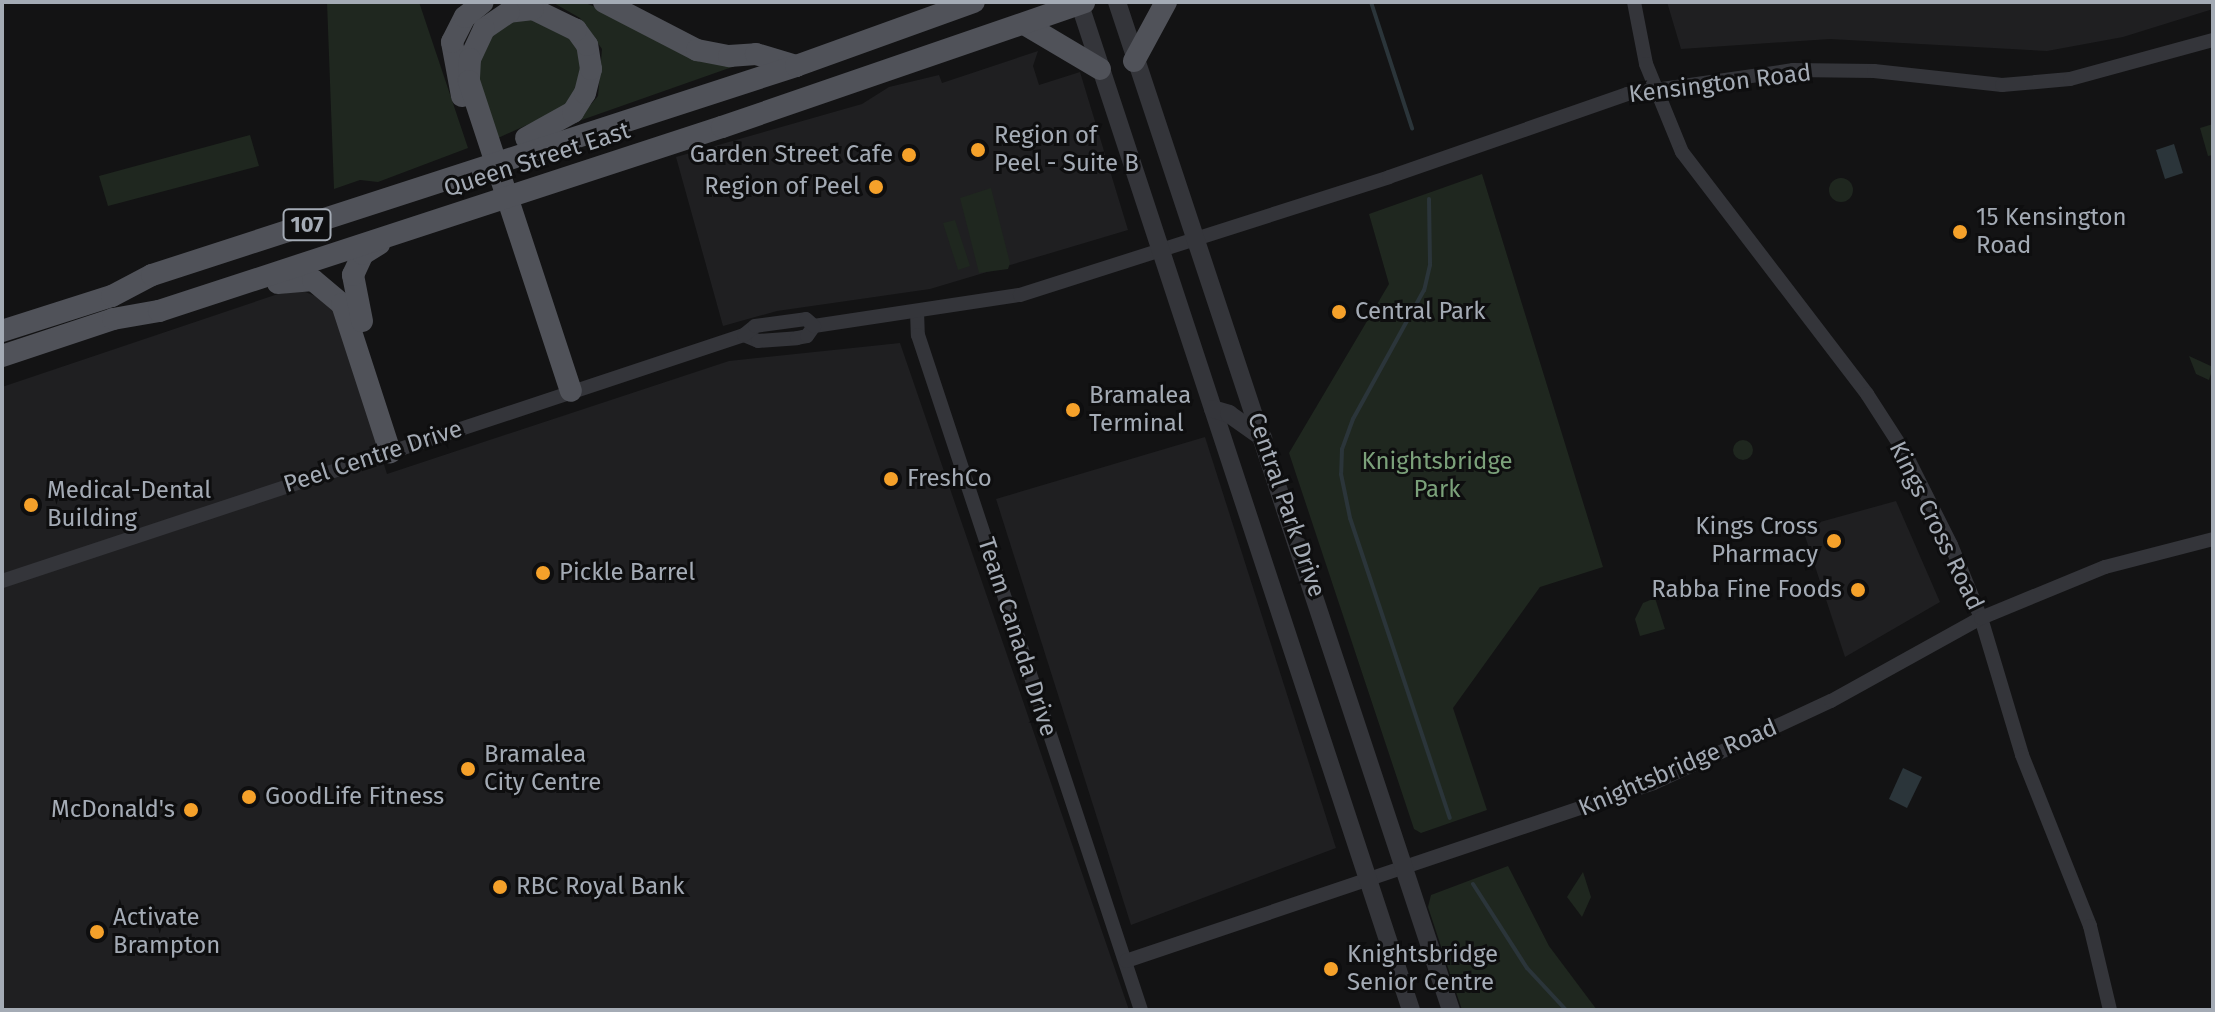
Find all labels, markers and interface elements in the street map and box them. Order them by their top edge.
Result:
street label: Kensington Road [1627,59,1813,109]
street label: Queen Street East [440,116,634,204]
place label: Region of Peel - Suite B [994,122,1139,178]
place label: Garden Street Cafe [690,141,893,169]
marker: Region of Peel - Suite B [969,141,987,159]
marker: Garden Street Cafe [900,146,918,164]
place label: Region of Peel [704,173,860,201]
marker: Region of Peel [867,178,885,196]
place label: 15 Kensington Road [1976,204,2127,260]
road number: 107 [281,207,333,243]
marker: 15 Kensington Road [1951,223,1969,241]
place label: Central Park [1355,298,1486,326]
marker: Central Park [1330,303,1348,321]
place label: Bramalea Terminal [1089,382,1191,438]
marker: Bramalea Terminal [1064,401,1082,419]
street label: Central Park Drive [1241,409,1331,601]
street label: Peel Centre Drive [280,415,466,499]
street label: Kings Cross Road [1883,437,1989,615]
park label: Knightsbridge Park [1361,448,1513,504]
place label: FreshCo [907,465,992,493]
marker: FreshCo [882,470,900,488]
place label: Medical-Dental Building [47,477,211,533]
marker: Medical-Dental Building [22,496,40,514]
place label: Kings Cross Pharmacy [1695,513,1818,569]
marker: Kings Cross Pharmacy [1825,532,1843,550]
street label: Team Canada Drive [971,534,1063,740]
place label: Pickle Barrel [559,559,695,587]
marker: Pickle Barrel [534,564,552,582]
place label: Rabba Fine Foods [1651,576,1842,604]
marker: Rabba Fine Foods [1849,581,1867,599]
street label: Knightsbridge Road [1574,713,1782,823]
place label: Bramalea City Centre [484,741,601,797]
marker: Bramalea City Centre [459,760,477,778]
place label: GoodLife Fitness [265,783,444,811]
marker: GoodLife Fitness [240,788,258,806]
place label: McDonald's [51,796,175,824]
marker: McDonald's [182,801,200,819]
place label: RBC Royal Bank [516,873,685,901]
marker: RBC Royal Bank [491,878,509,896]
place label: Activate Brampton [113,904,220,960]
marker: Activate Brampton [88,923,106,941]
place label: Knightsbridge Senior Centre [1347,941,1498,997]
marker: Knightsbridge Senior Centre [1322,960,1340,978]

